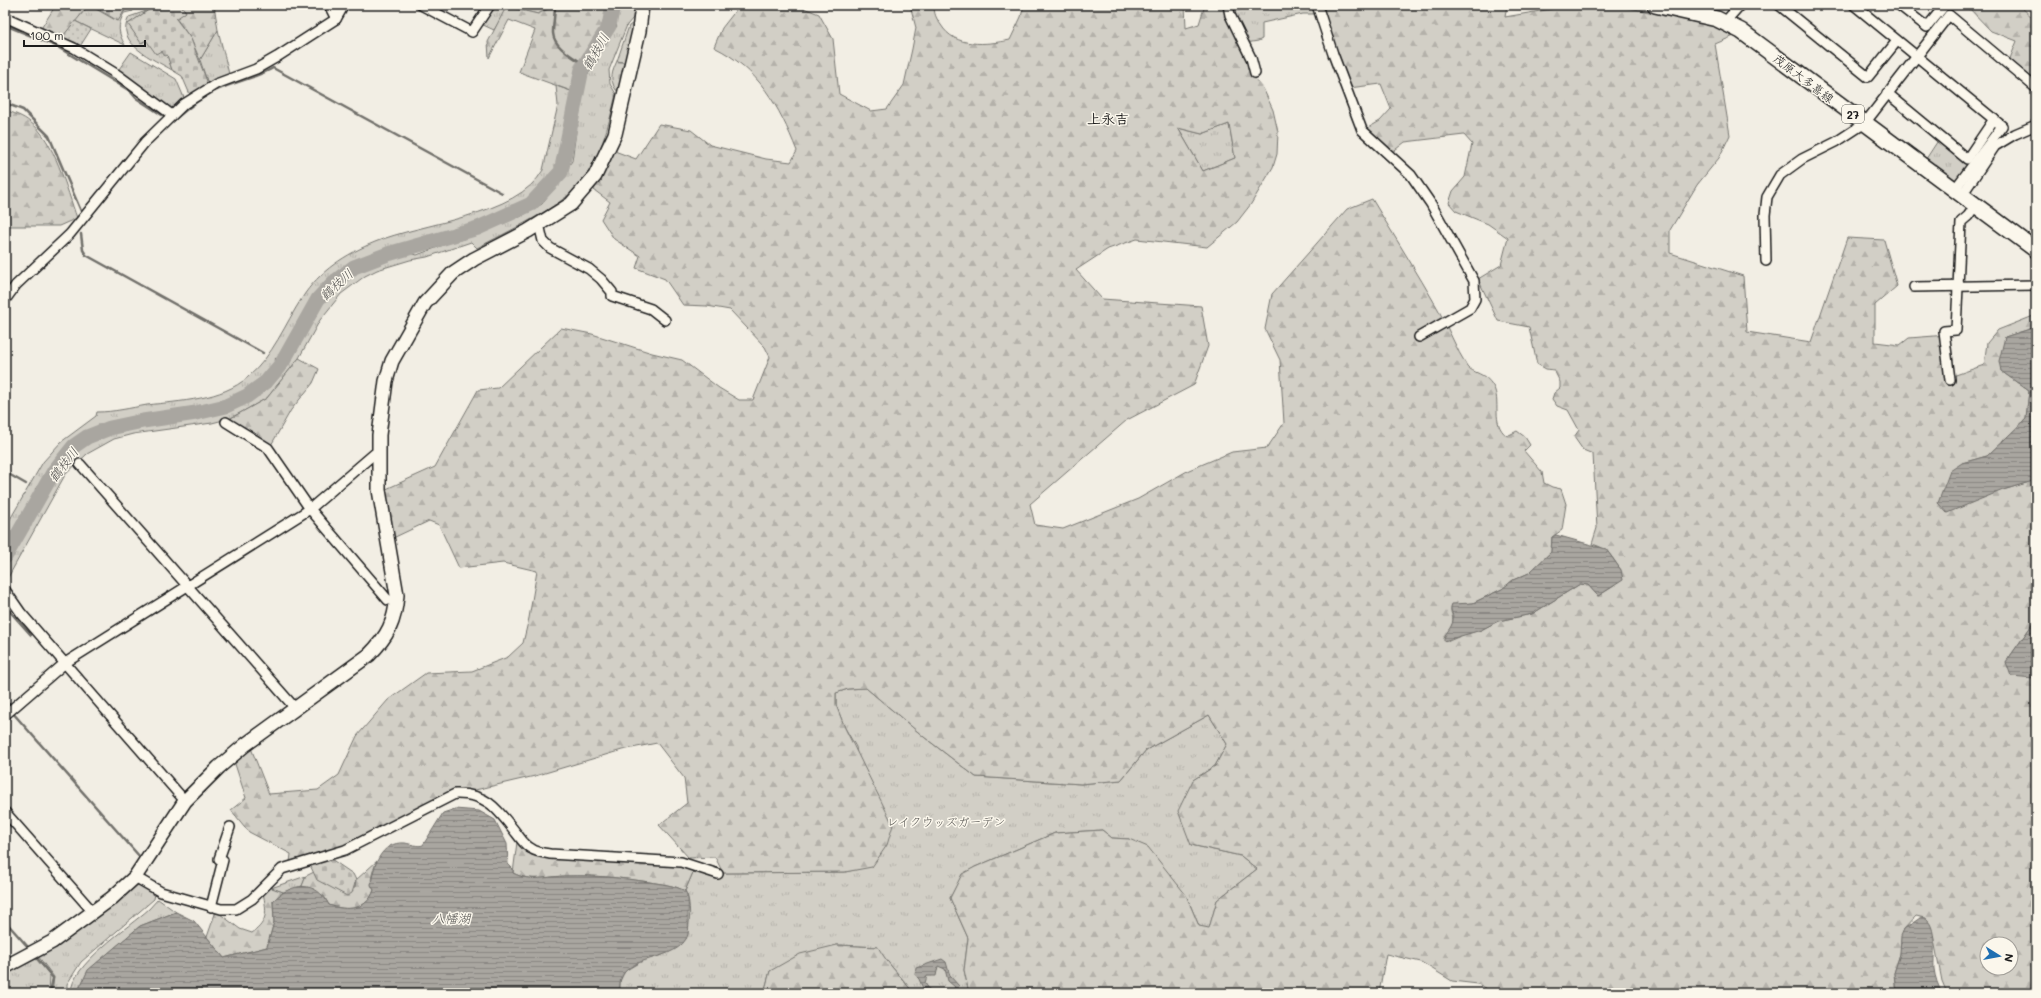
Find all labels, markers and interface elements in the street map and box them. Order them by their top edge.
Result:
scale bar [24,22,145,48]
text: 100 m [30,27,64,43]
water label: 鶴枝川 [578,30,612,72]
street label: 茂原大多喜線 [1770,50,1838,106]
road number: 27 [1842,105,1864,123]
district label: 上永吉 [1087,109,1129,128]
water label: 鶴枝川 [316,265,356,303]
water label: 鶴枝川 [44,443,82,485]
park label: レイクウッズガーデン [886,813,1006,829]
water label: 八幡湖 [431,909,471,926]
north arrow [1979,936,2019,976]
text: N [2001,952,2017,964]

